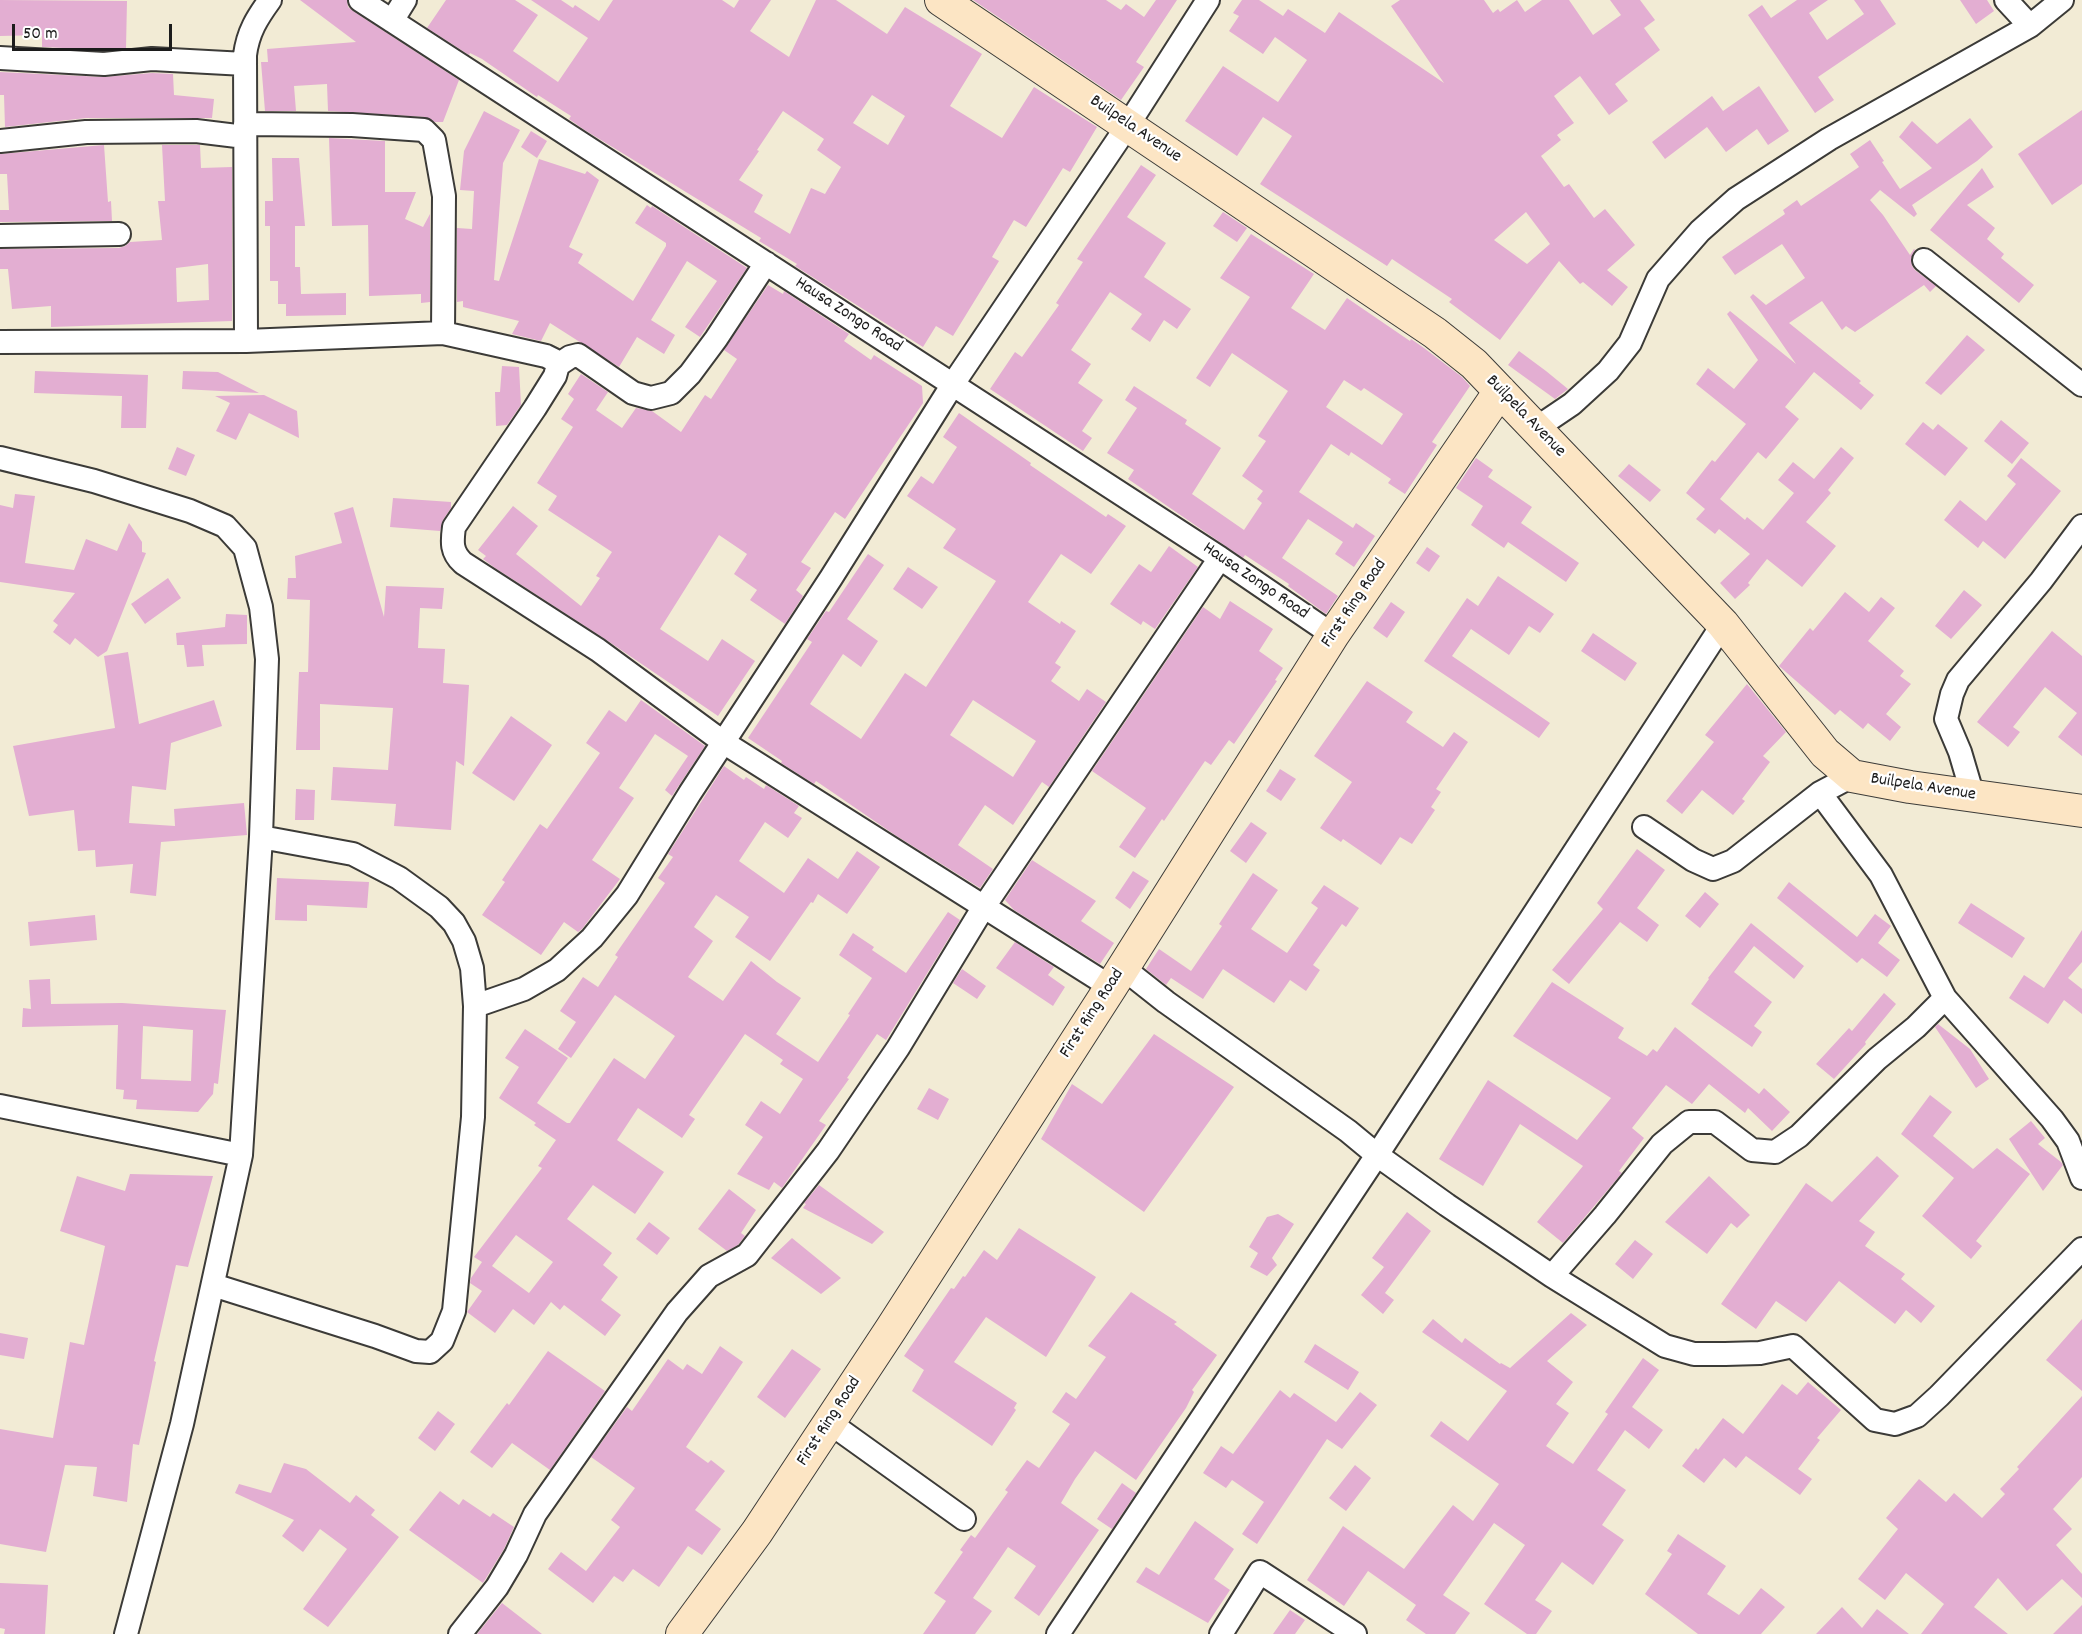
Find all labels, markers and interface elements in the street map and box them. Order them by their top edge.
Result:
scale bar [15,12,176,50]
text: 50 m [23,22,58,47]
street label: Builpela Avenue [1085,91,1185,169]
street label: Hausa Zongo Road [790,273,906,359]
street label: Builpela Avenue [1480,371,1570,463]
street label: Hausa Zongo Road [1198,539,1312,625]
street label: First Ring Road [1317,556,1393,652]
street label: Builpela Avenue [1869,769,1977,807]
street label: First Ring Road [1056,965,1130,1063]
street label: First Ring Road [793,1373,867,1471]

